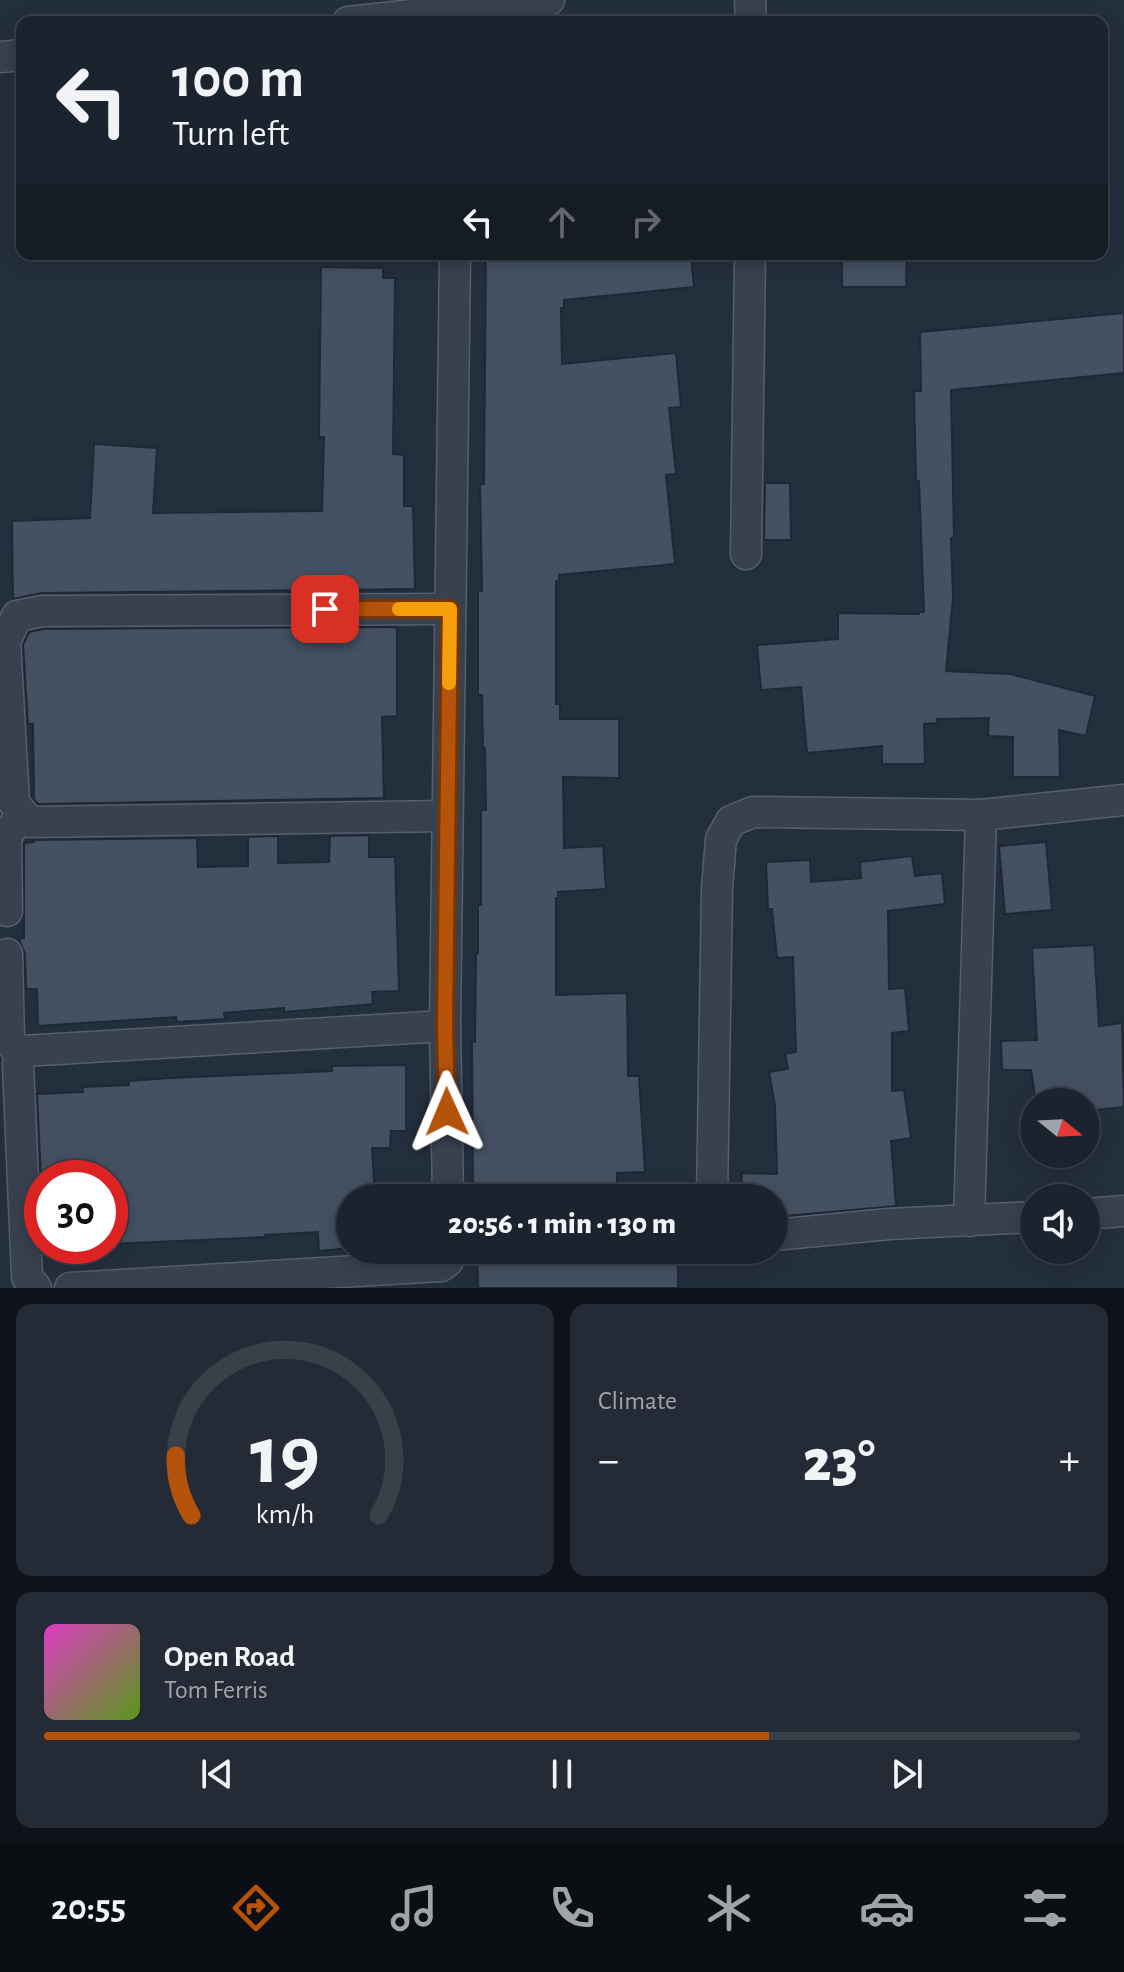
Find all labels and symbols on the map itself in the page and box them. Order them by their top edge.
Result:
pin [291,575,359,643]
position arrow [405,1070,489,1154]
north arrow [1020,1088,1100,1168]
speed limit sign: 30 [24,1160,128,1264]

